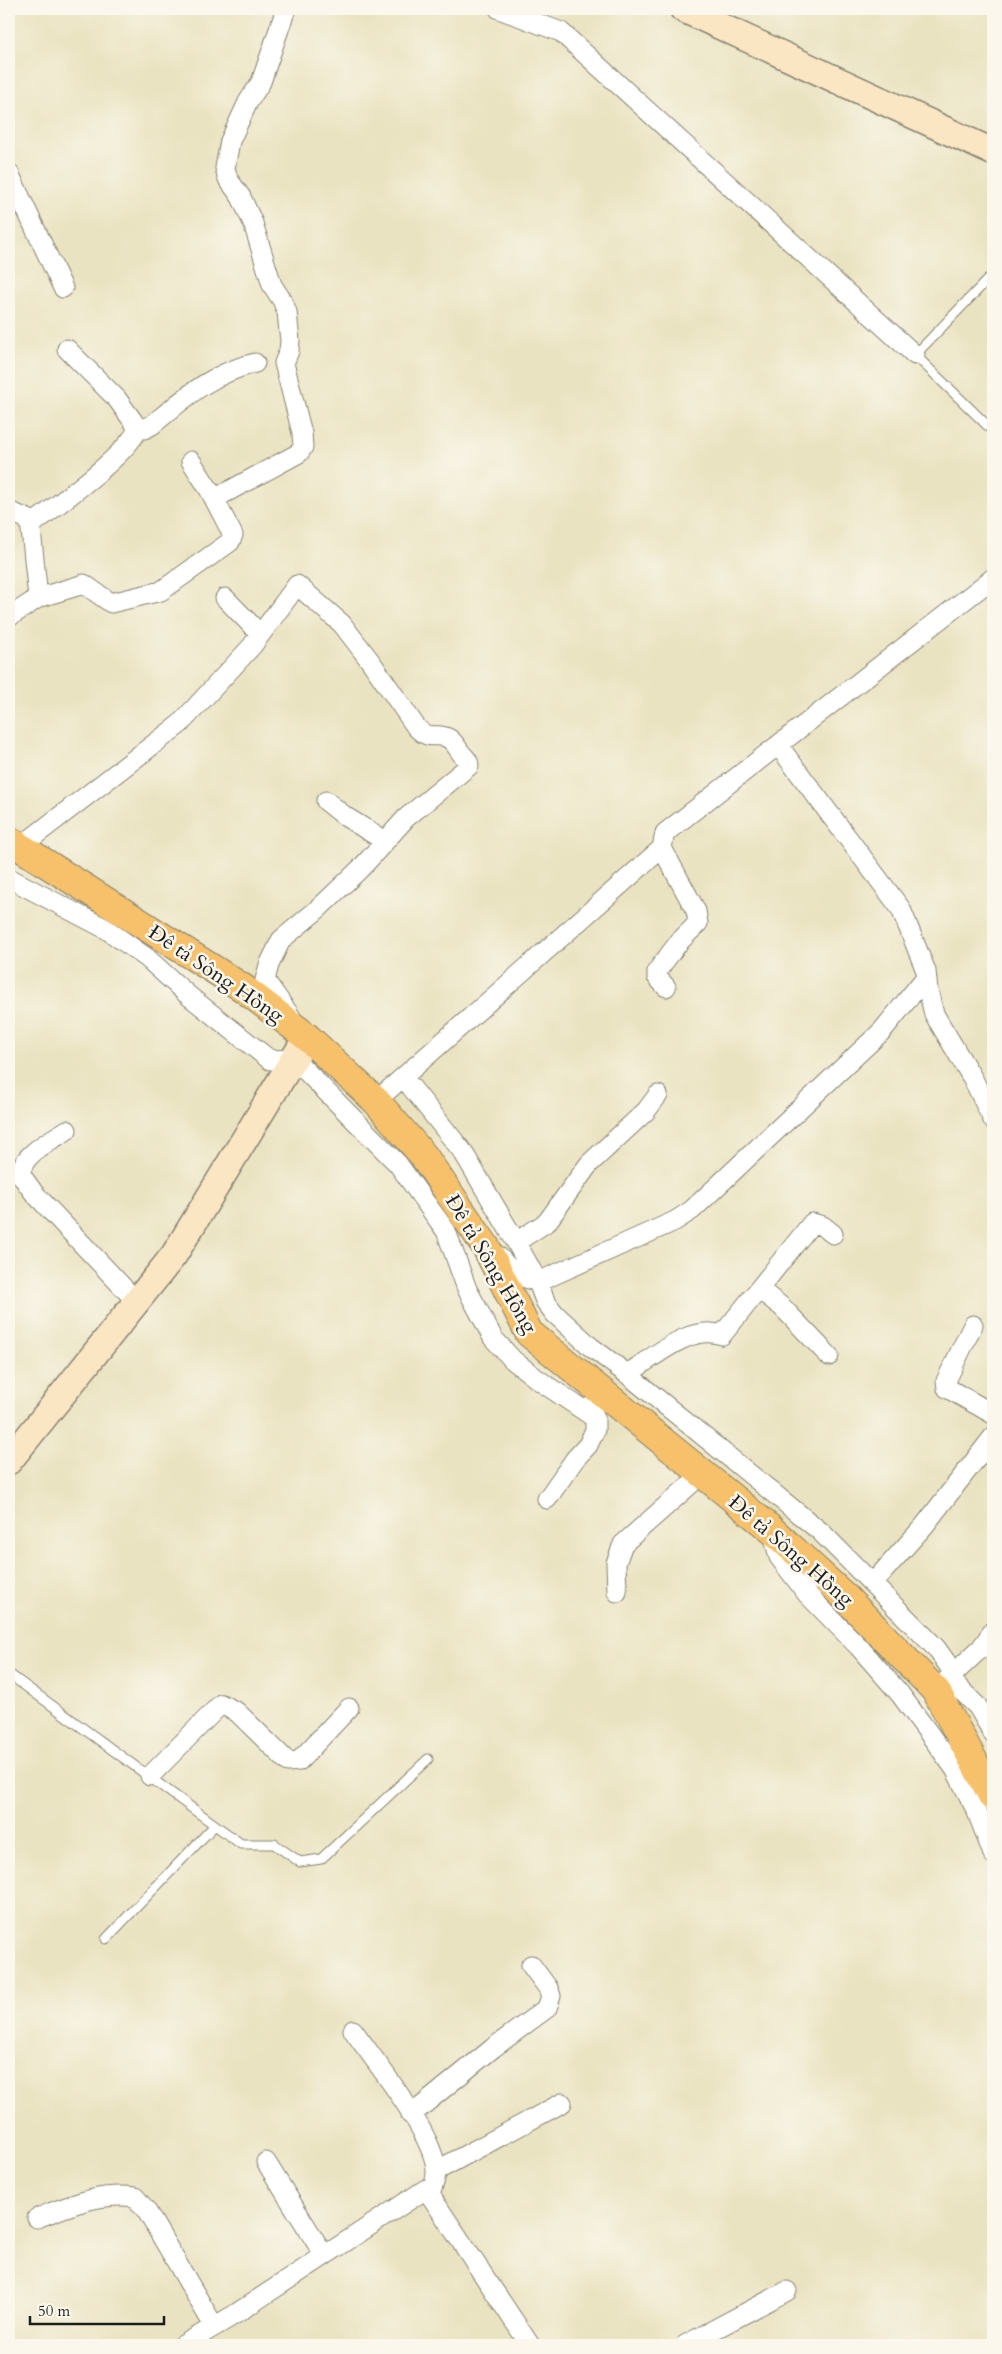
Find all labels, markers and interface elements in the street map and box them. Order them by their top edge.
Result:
street label: Đê tả Sông Hồng [143,918,290,1030]
street label: Đê tả Sông Hồng [438,1189,544,1339]
street label: Đê tả Sông Hồng [722,1488,860,1614]
scale bar [30,2294,164,2326]
text: 50 m [38,2301,70,2321]

